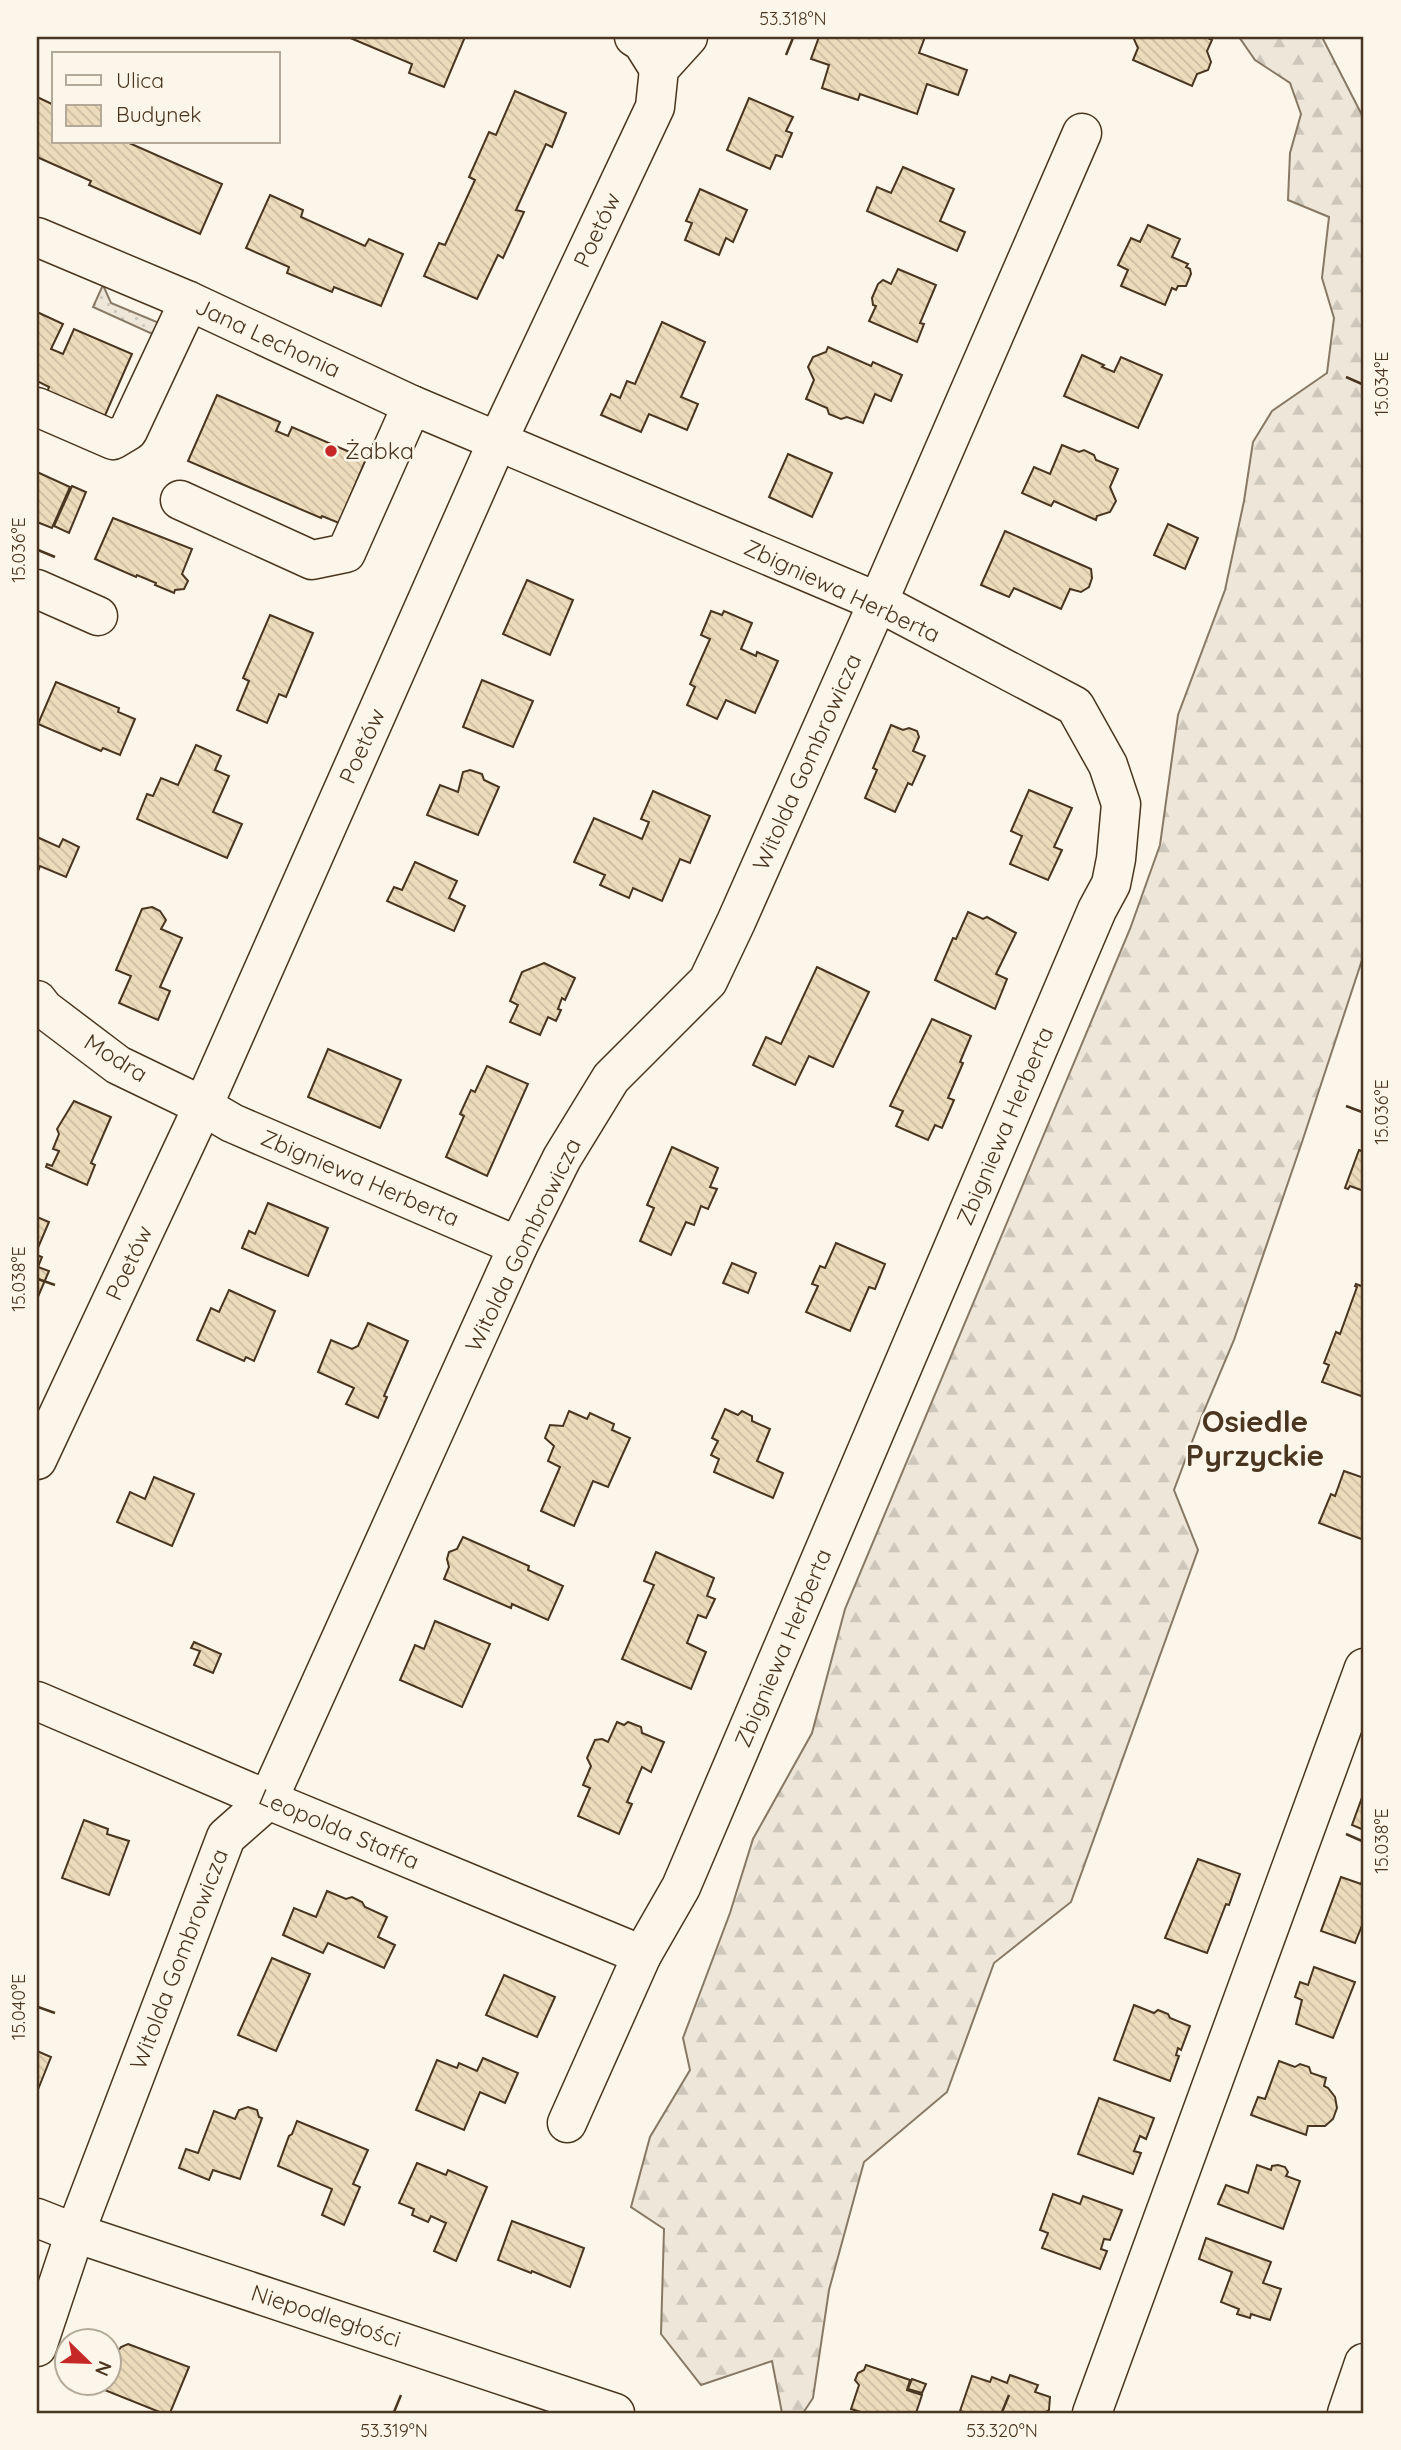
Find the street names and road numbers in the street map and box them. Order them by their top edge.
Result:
street label: Poetów [567,188,626,272]
street label: Jana Lechonia [191,291,345,384]
street label: Zbigniewa Herberta [740,532,945,649]
street label: Witolda Gombrowicza [746,649,867,875]
street label: Poetów [332,704,391,788]
street label: Zbigniewa Herberta [950,1022,1059,1229]
street label: Modra [79,1027,153,1088]
street label: Zbigniewa Herberta [257,1123,464,1232]
street label: Witolda Gombrowicza [458,1133,587,1356]
street label: Poetów [99,1221,158,1305]
street label: Zbigniewa Herberta [728,1544,837,1751]
street label: Leopolda Staffa [255,1782,424,1875]
street label: Witolda Gombrowicza [123,1844,234,2073]
street label: Niepodległości [248,2278,405,2353]

